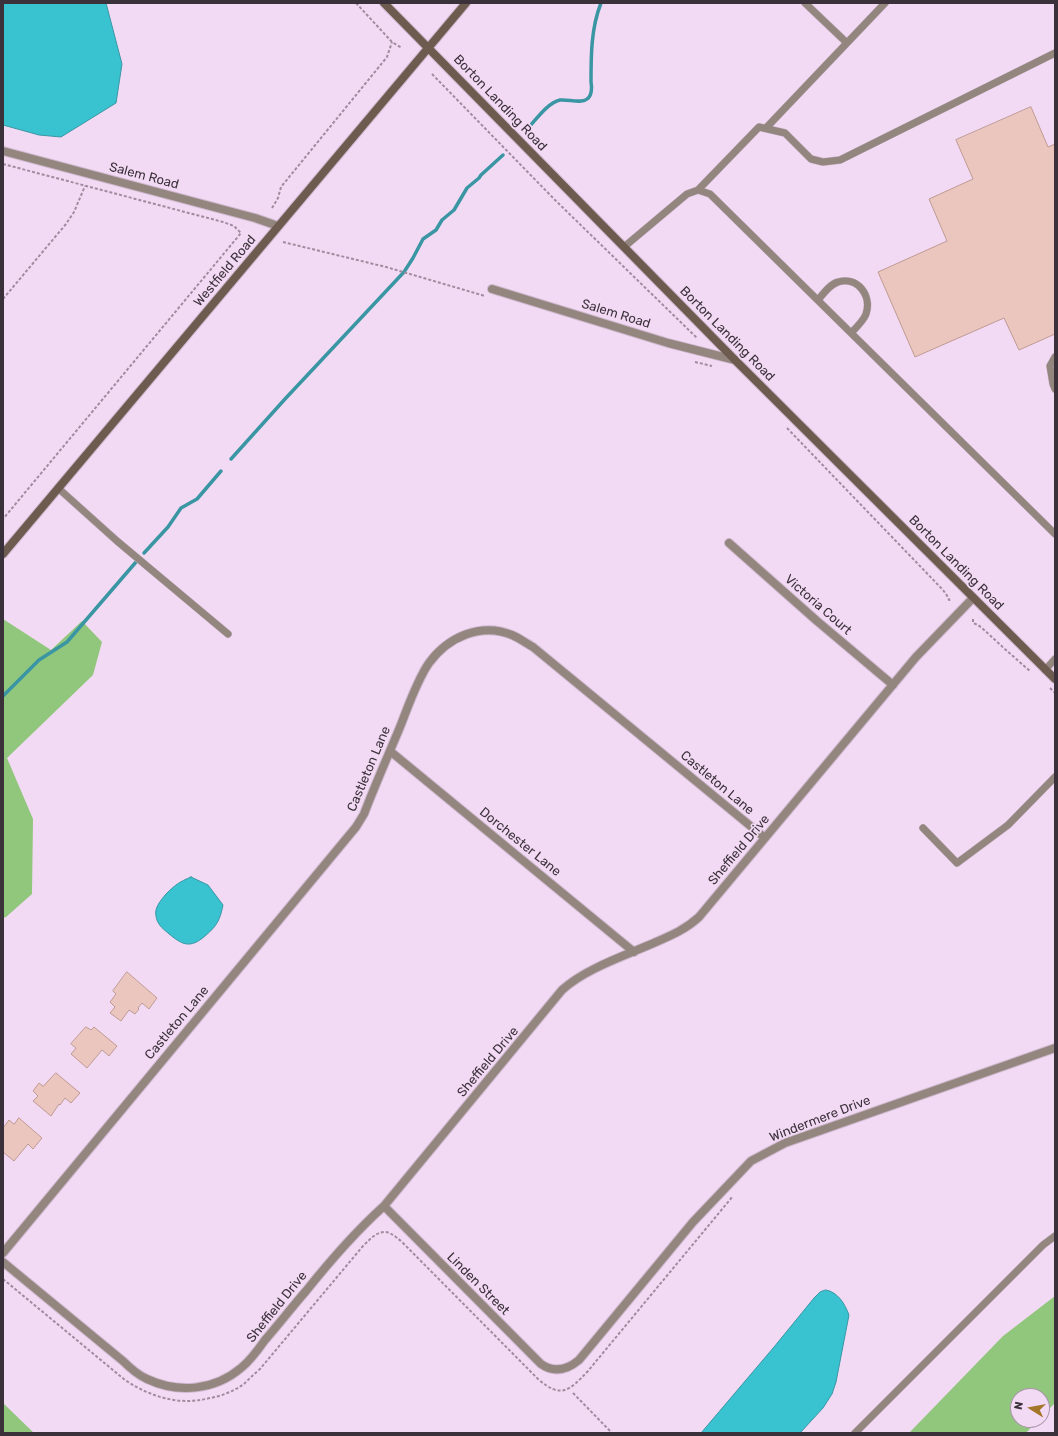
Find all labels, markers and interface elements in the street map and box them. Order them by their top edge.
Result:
street label: Borton Landing Road [450,52,550,154]
street label: Salem Road [108,159,180,193]
street label: Westfield Road [191,232,259,310]
street label: Borton Landing Road [676,283,778,385]
street label: Salem Road [580,296,652,332]
street label: Borton Landing Road [905,512,1007,614]
street label: Victoria Court [781,572,855,638]
street label: Castleton Lane [344,724,394,814]
street label: Castleton Lane [677,748,757,818]
street label: Dorchester Lane [476,804,564,880]
street label: Sheffield Drive [705,812,773,888]
street label: Castleton Lane [142,983,212,1063]
street label: Sheffield Drive [454,1024,522,1100]
street label: Windermere Drive [767,1093,873,1145]
street label: Linden Street [443,1249,513,1319]
street label: Sheffield Drive [244,1268,310,1346]
north arrow [1010,1388,1050,1428]
text: N [1012,1401,1026,1411]

